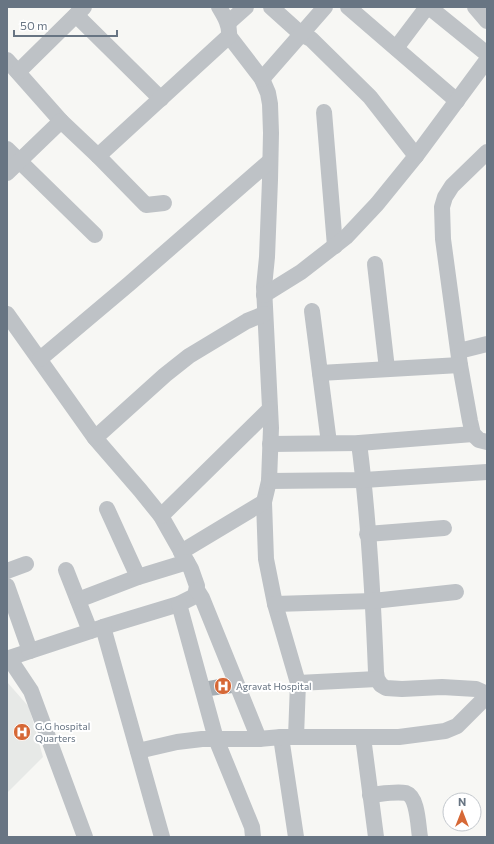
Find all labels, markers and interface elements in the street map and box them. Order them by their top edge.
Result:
scale bar [14,12,117,38]
text: 50 m [20,18,48,32]
hospital icon: Agravat Hospital [213,676,233,696]
place label: Agravat Hospital [236,680,312,692]
place label: G.G hospital Quarters [35,720,90,744]
hospital icon: G.G hospital Quarters [12,722,32,742]
north arrow [442,792,482,832]
text: N [458,795,466,808]

